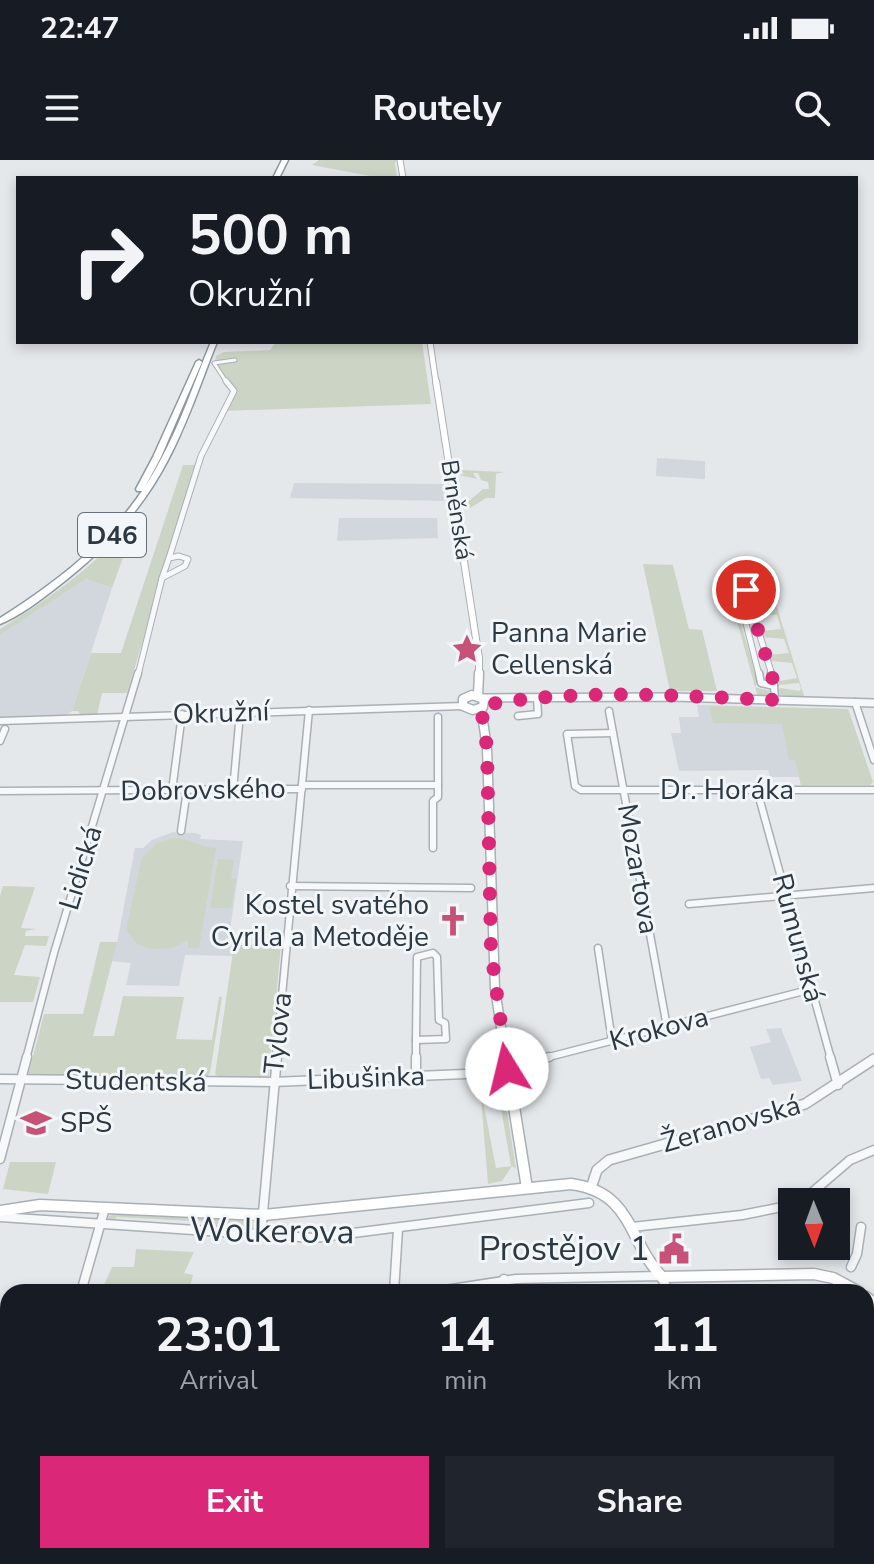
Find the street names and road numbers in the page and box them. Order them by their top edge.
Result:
street label: Brněnská [433,458,481,562]
road number: D46 [78,513,146,557]
street label: Okružní [172,692,271,734]
street label: Dobrovského [120,770,286,810]
street label: Dr. Horáka [660,771,794,809]
street label: Mozartova [608,801,668,937]
street label: Lidická [50,821,112,915]
street label: Rumunská [763,869,833,1007]
street label: Tylova [255,990,301,1076]
street label: Krokova [605,998,713,1060]
street label: Libušinka [306,1057,426,1099]
street label: Studentská [65,1061,207,1101]
street label: Žeranovská [657,1086,805,1162]
street label: Wolkerova [189,1207,355,1255]

